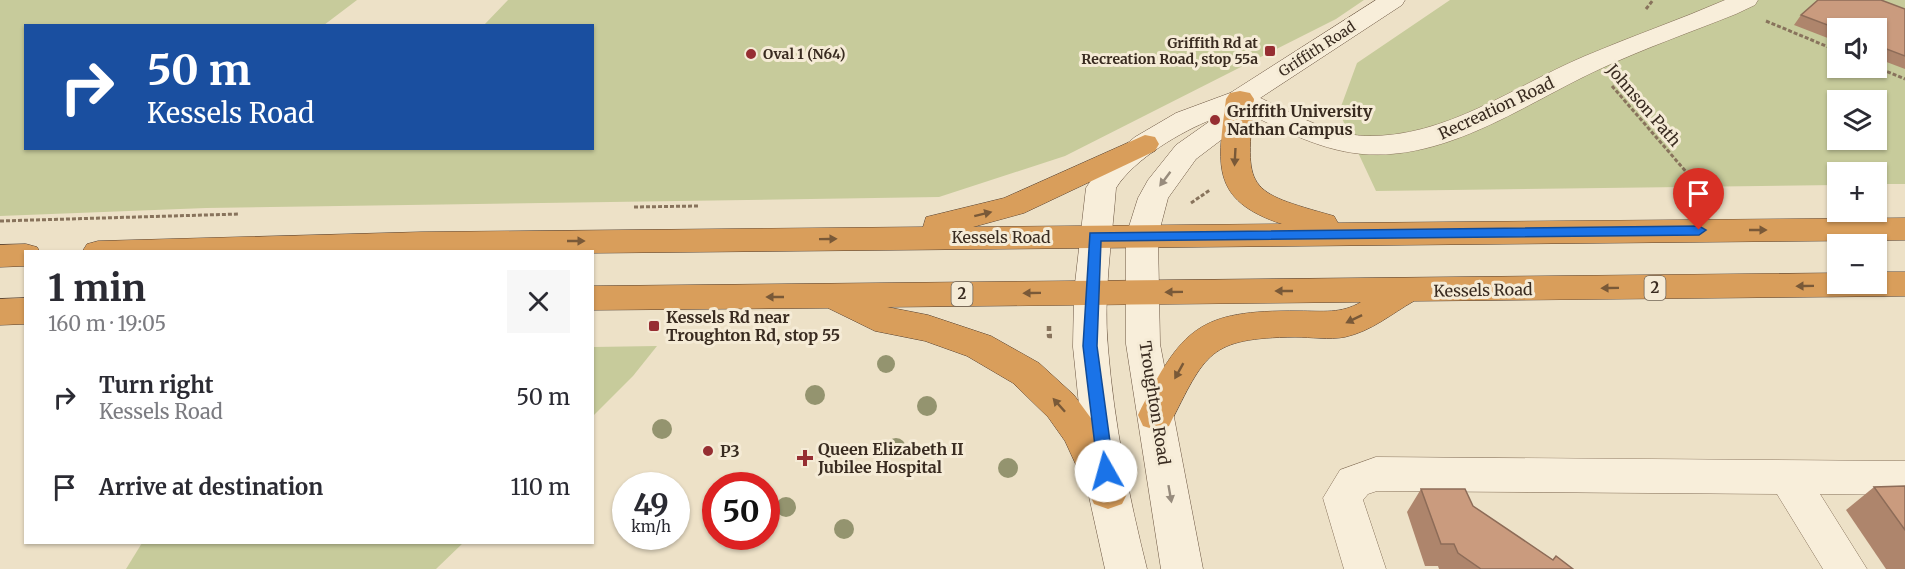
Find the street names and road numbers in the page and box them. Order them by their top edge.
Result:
street label: Griffith Road [1275,17,1359,81]
street label: Johnson Path [1602,59,1685,151]
street label: Recreation Road [1435,72,1557,144]
street label: Kessels Road [951,227,1051,247]
road number: 2 [1644,276,1666,300]
street label: Kessels Road [1433,279,1533,301]
road number: 2 [952,282,972,306]
street label: Troughton Road [1135,340,1175,467]

